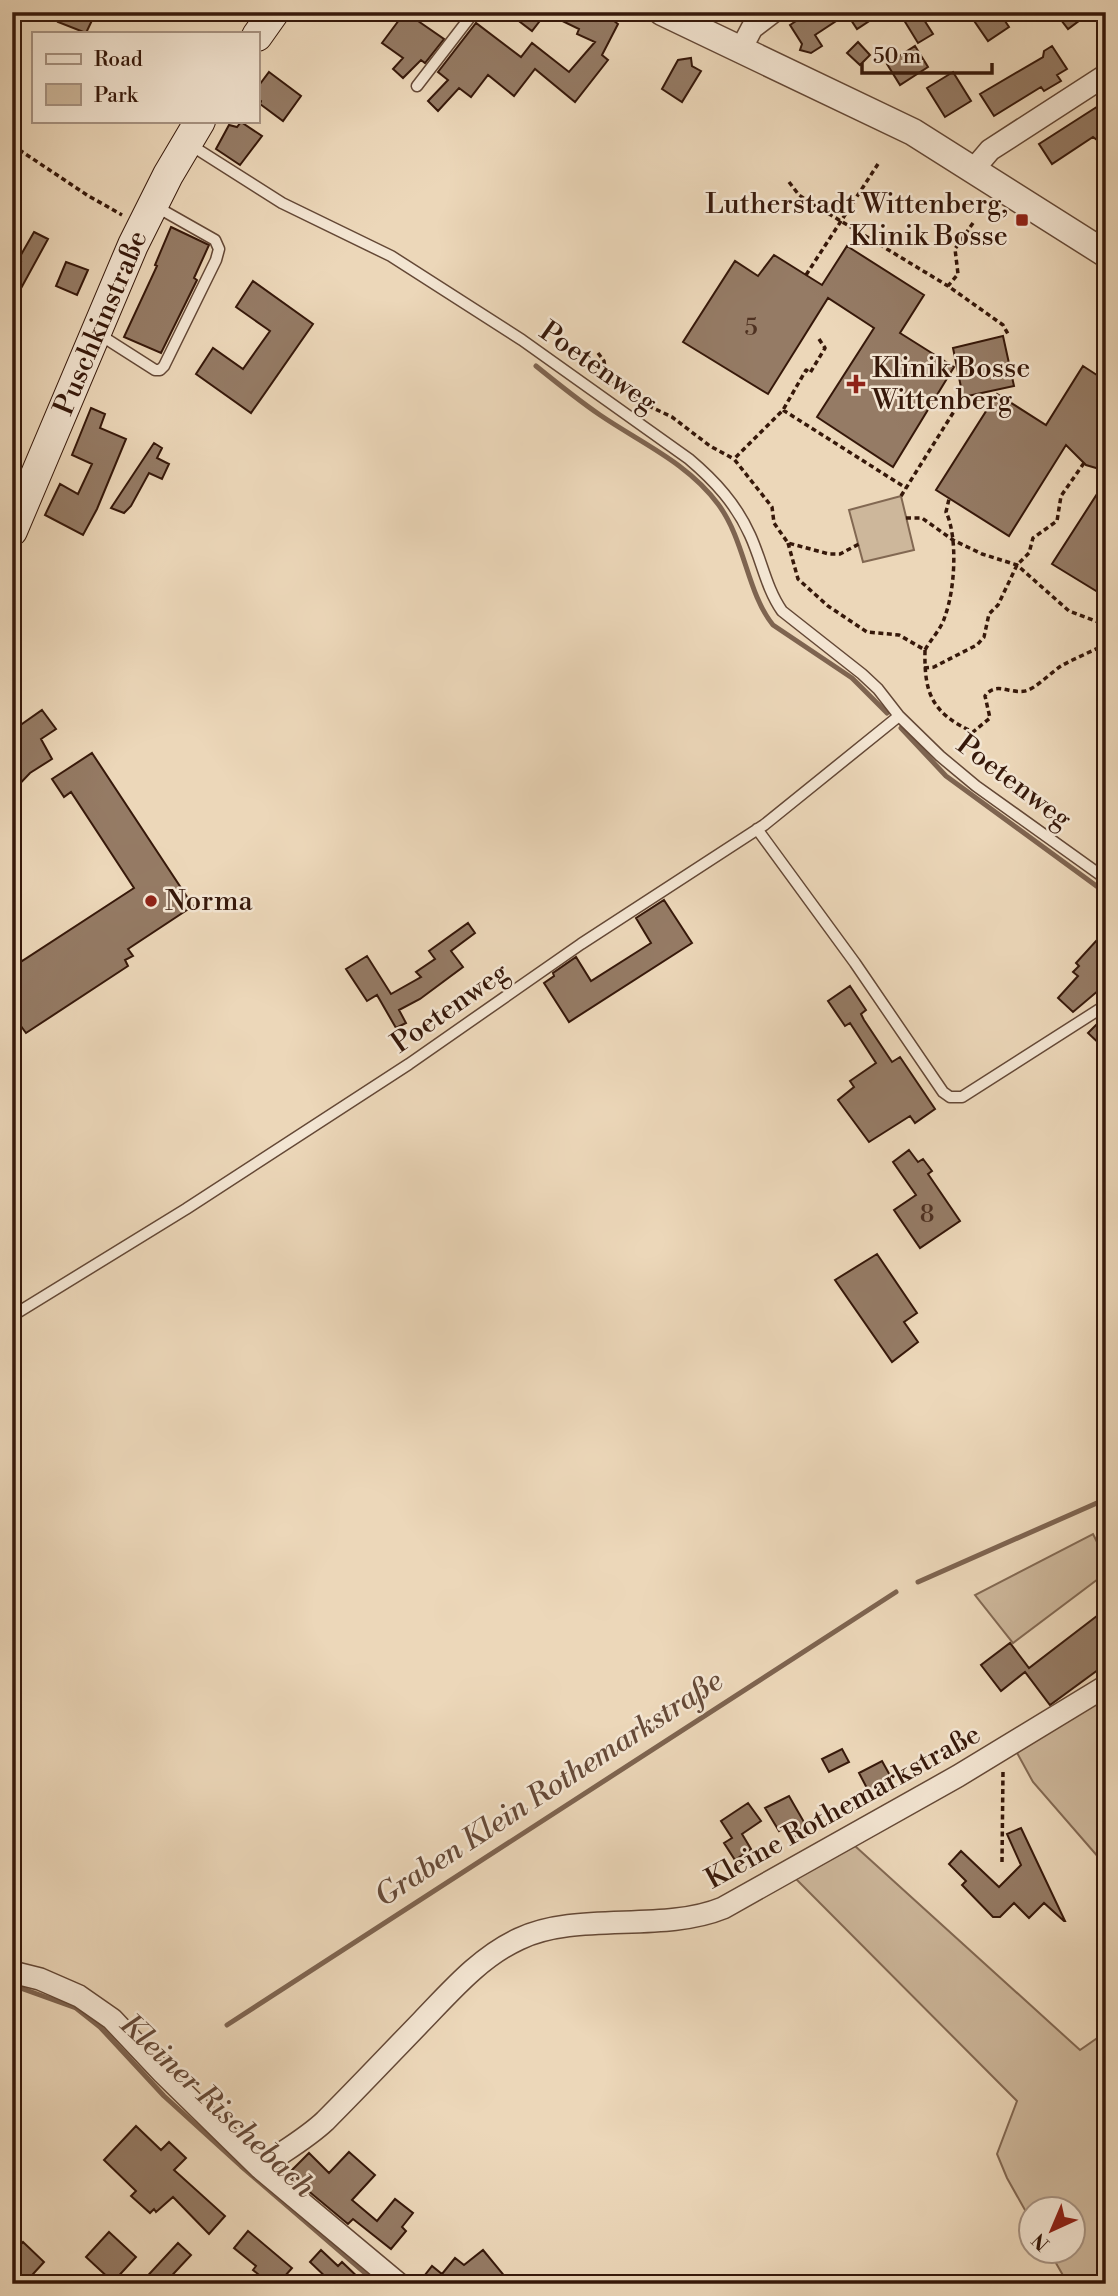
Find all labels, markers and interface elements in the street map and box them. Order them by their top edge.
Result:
legend [32,32,259,122]
scale bar [862,32,992,76]
text: 50 m [873,44,921,70]
text: Road [94,47,143,73]
text: Park [94,83,139,109]
place label: Lutherstadt Wittenberg, Klinik Bosse [705,187,1008,254]
marker: Lutherstadt Wittenberg, Klinik Bosse [1014,212,1030,228]
street label: Puschkinstraße [46,225,156,421]
house number: 5 [744,313,758,343]
street label: Poetenweg [533,314,664,420]
place label: Klinik Bosse Wittenberg [871,351,1030,418]
marker: Klinik Bosse Wittenberg [846,374,866,394]
street label: Poetenweg [949,727,1079,837]
place label: Norma [165,884,253,919]
marker: Norma [143,893,159,909]
street label: Poetenweg [385,955,516,1061]
house number: 8 [920,1200,934,1230]
water label: Graben Klein Rothemarkstraße [368,1662,730,1916]
street label: Kleine Rothemarkstraße [699,1717,987,1897]
water label: Kleiner Rischebach [112,2006,323,2206]
north arrow [1016,2194,1086,2264]
text: N [1027,2228,1055,2255]

